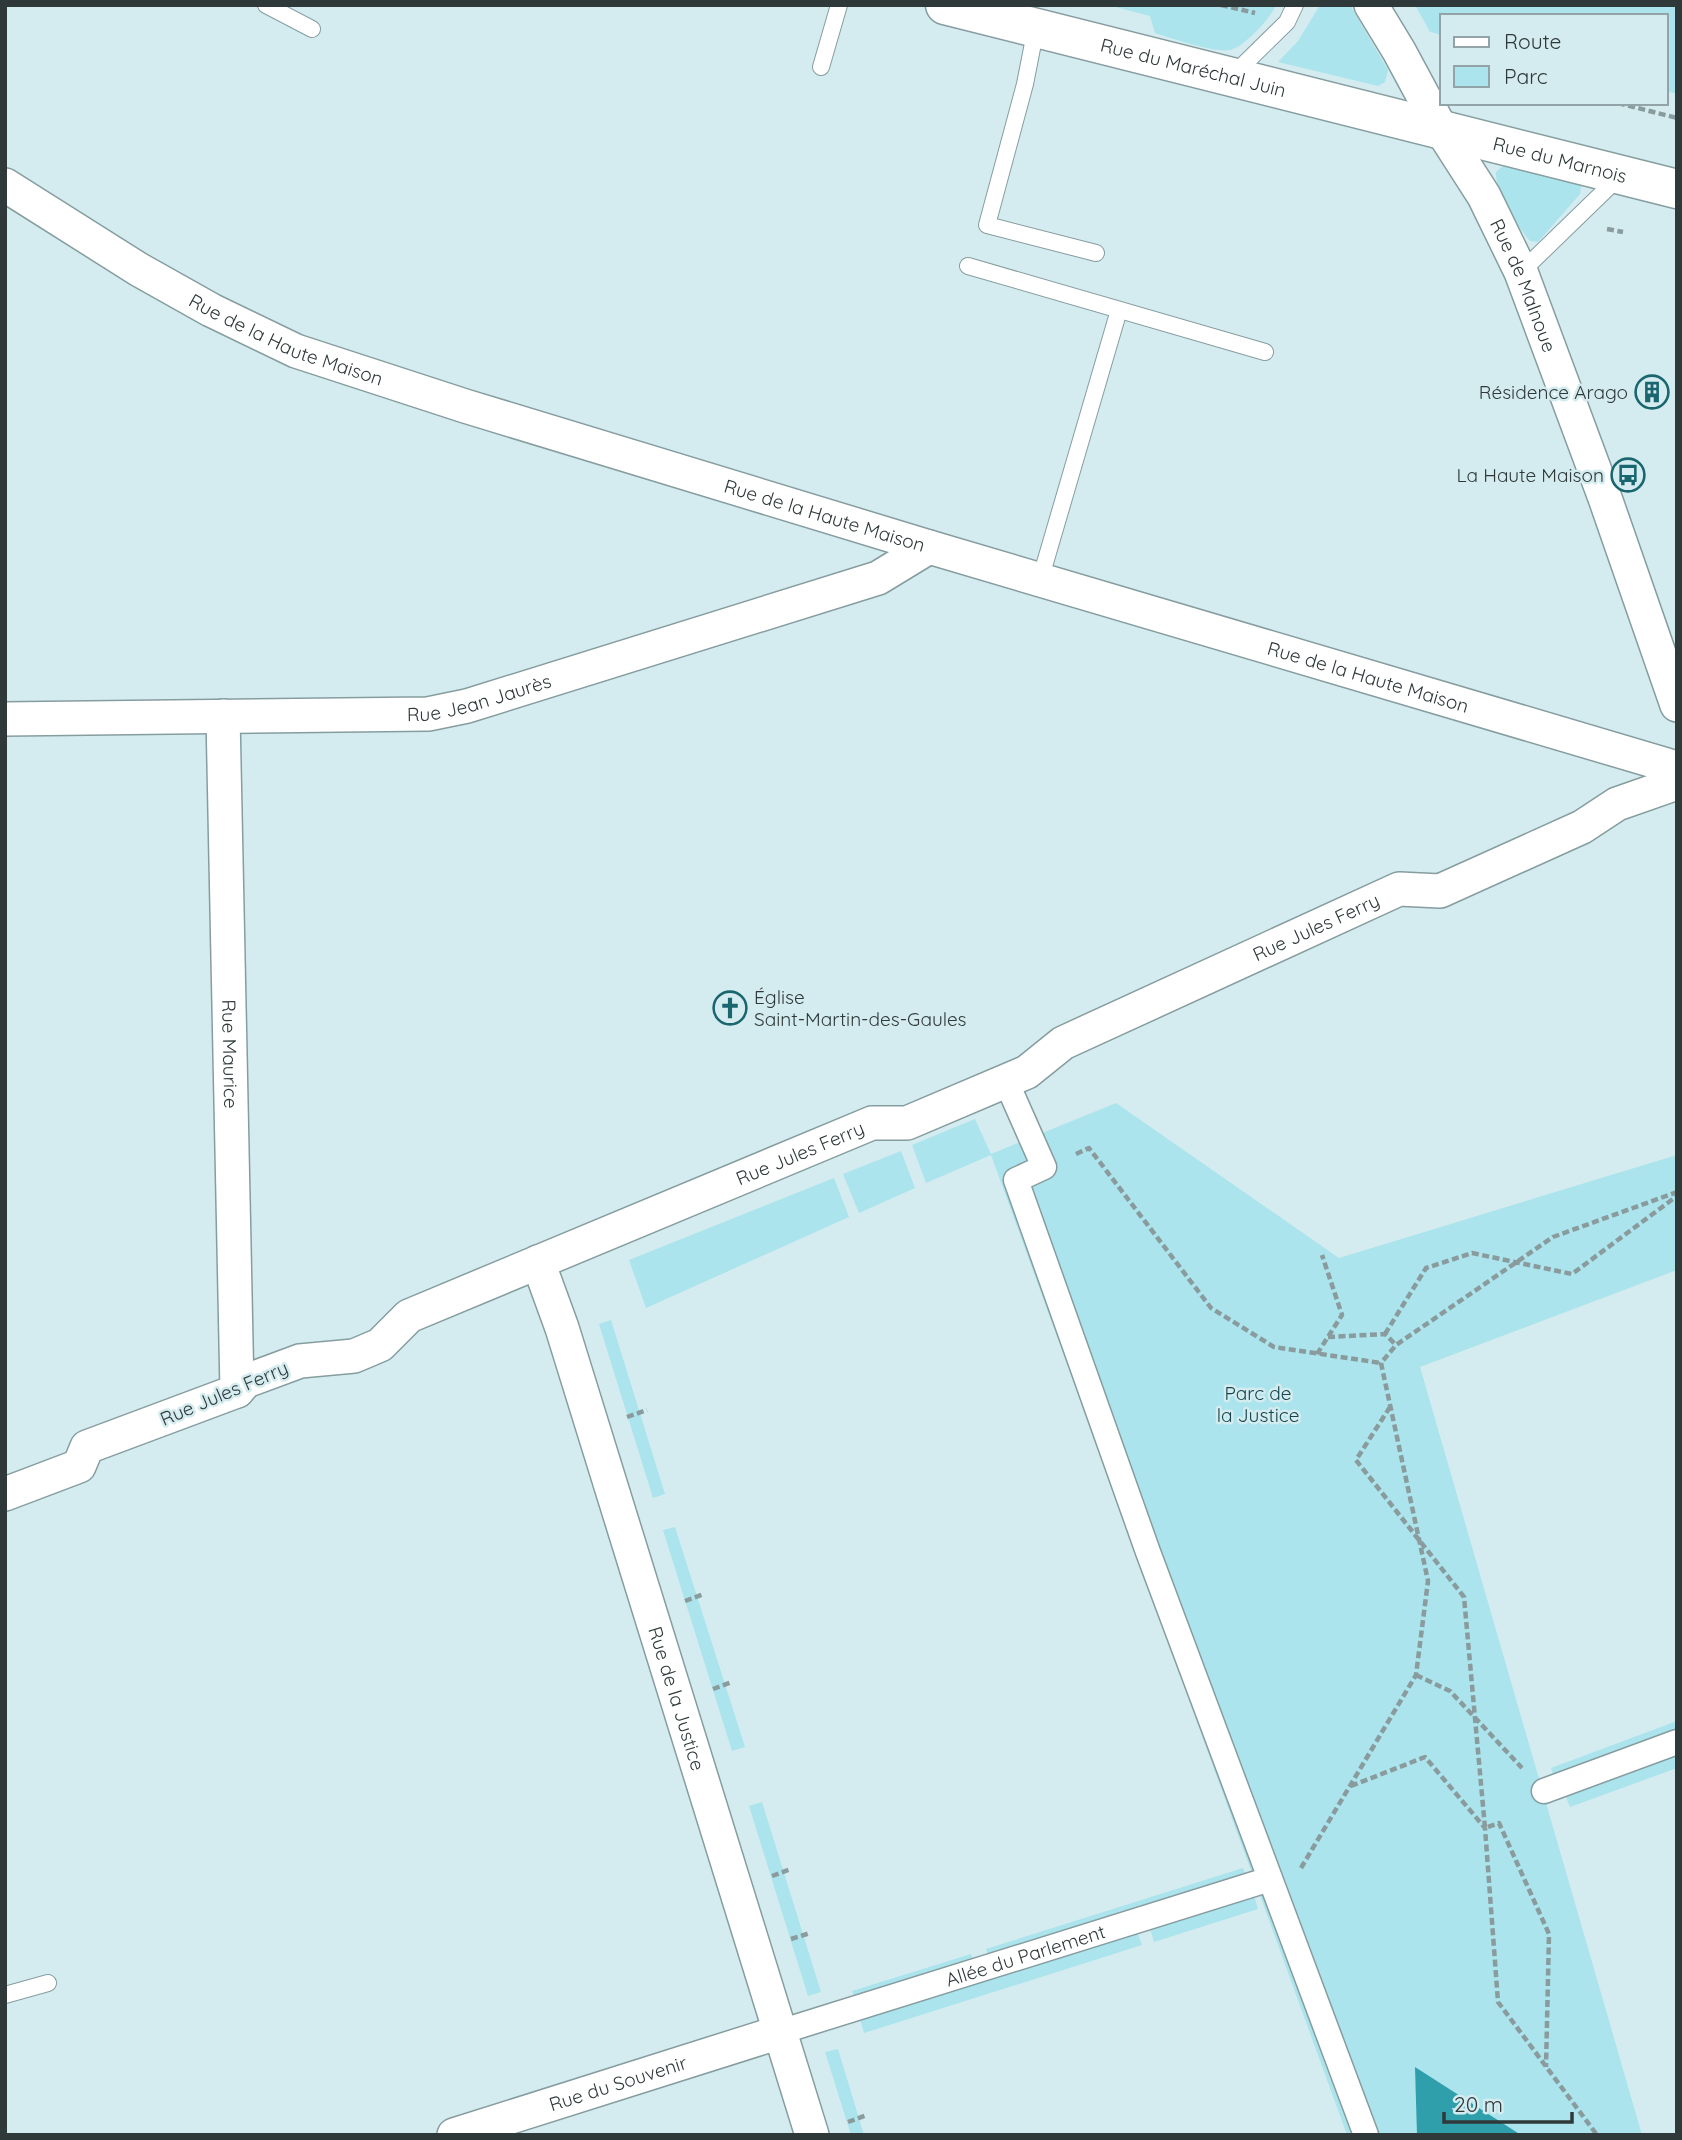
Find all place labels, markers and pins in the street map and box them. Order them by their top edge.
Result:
building icon: Résidence Arago [1633,373,1671,411]
place label: Résidence Arago [1479,380,1628,404]
bus stop icon: La Haute Maison [1609,456,1647,494]
place label: La Haute Maison [1456,463,1604,487]
place label: Église Saint-Martin-des-Gaules [754,985,967,1031]
church icon: Église Saint-Martin-des-Gaules [711,989,749,1027]

